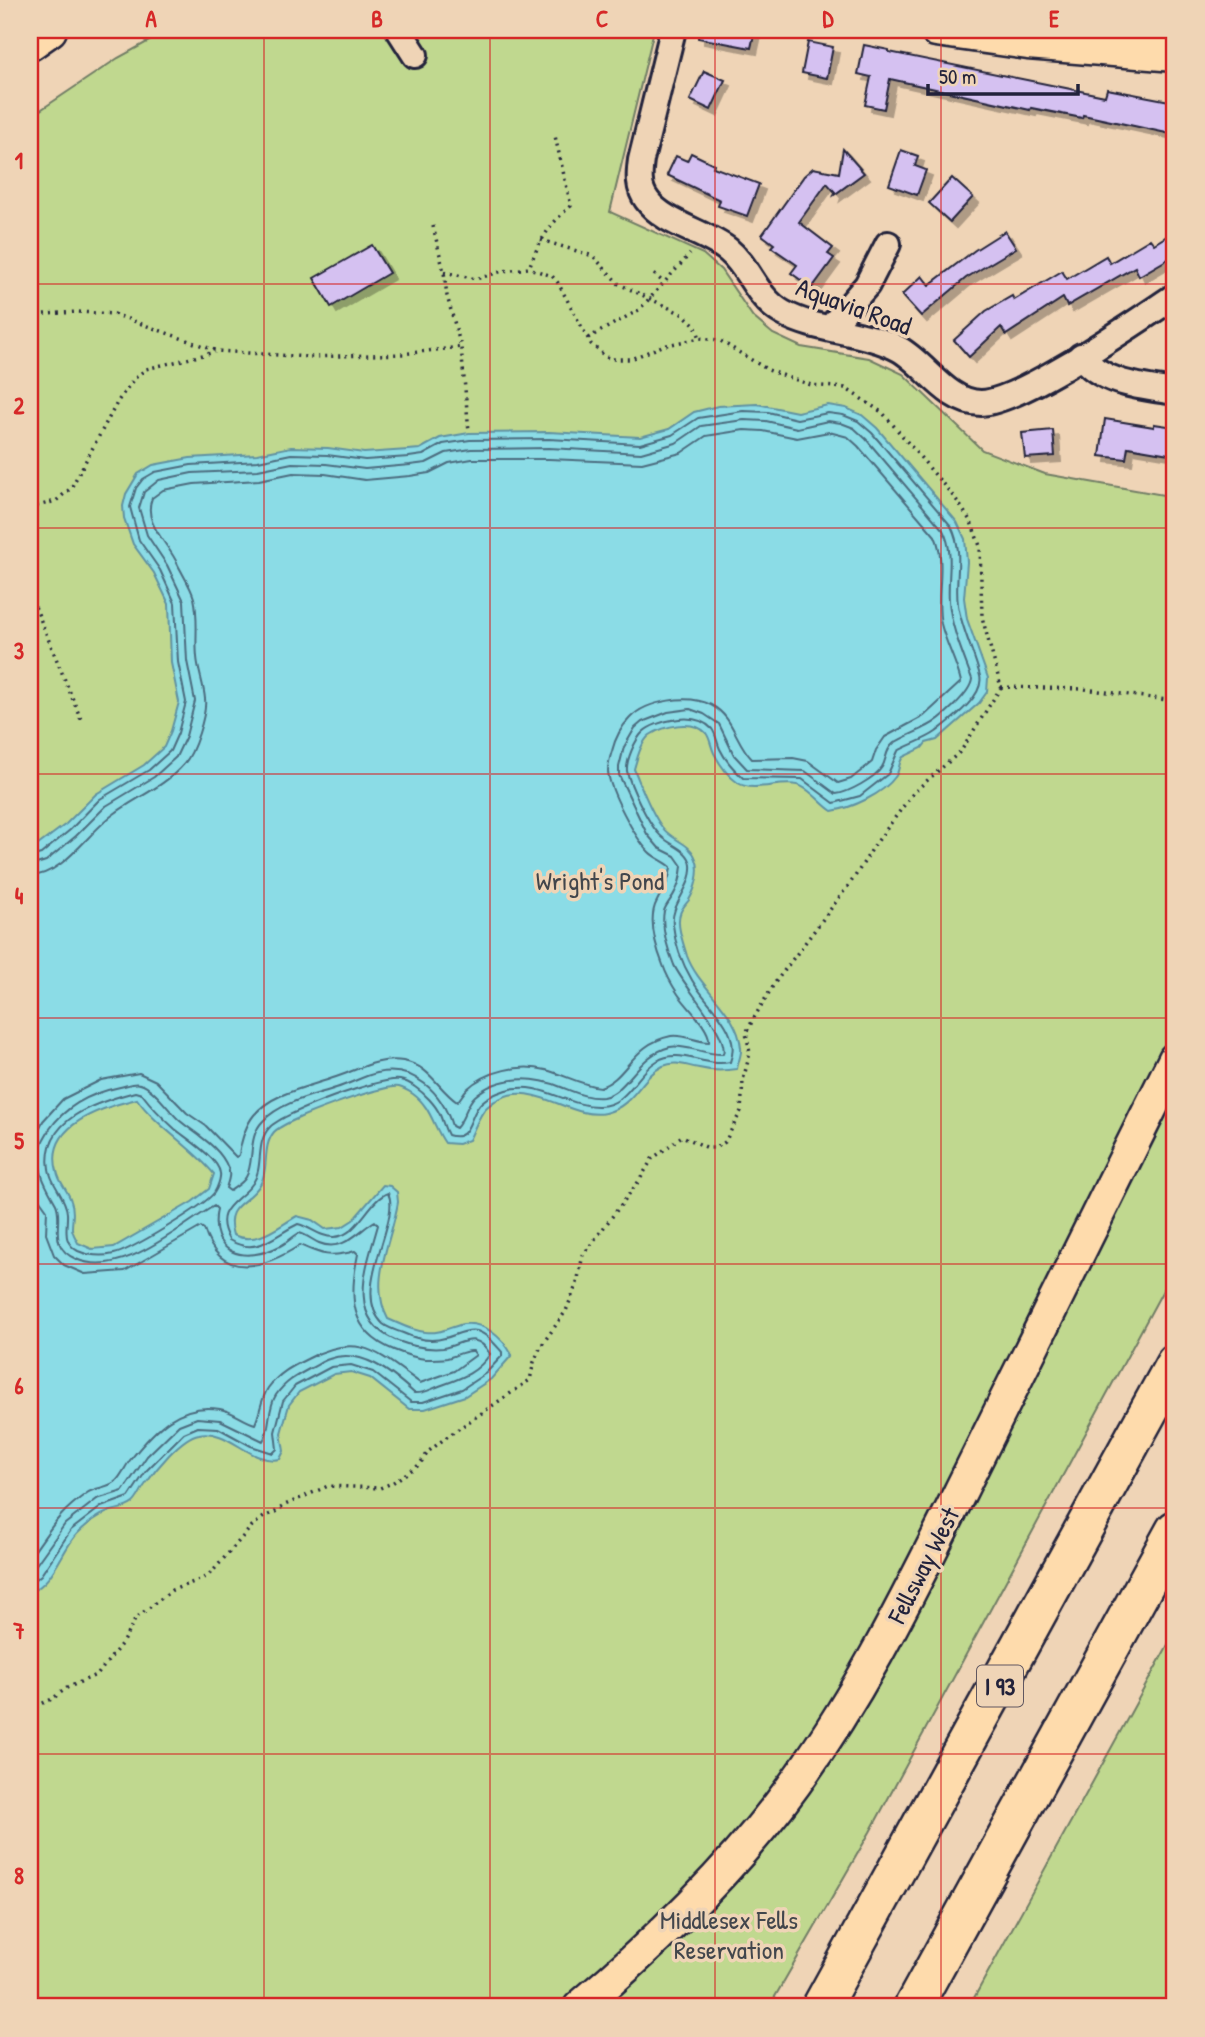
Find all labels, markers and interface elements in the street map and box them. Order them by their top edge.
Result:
text: A [145,3,157,34]
text: B [371,3,383,34]
text: C [596,3,608,34]
text: D [823,3,835,34]
text: E [1049,3,1060,34]
scale bar [928,52,1079,96]
text: 50 m [939,62,976,91]
text: 1 [15,145,23,176]
street label: Aquavia Road [791,269,917,343]
text: 2 [14,390,25,421]
text: 3 [14,635,24,666]
park label: Wright's Pond [536,863,664,898]
text: 4 [15,880,24,911]
text: 5 [14,1125,24,1156]
text: 6 [14,1370,24,1401]
street label: Fellsway West [878,1500,968,1630]
text: 7 [12,1615,25,1646]
road number: I 93 [977,1666,1023,1706]
text: 8 [14,1860,24,1891]
park label: Middlesex Fells Reservation [660,1902,798,1967]

